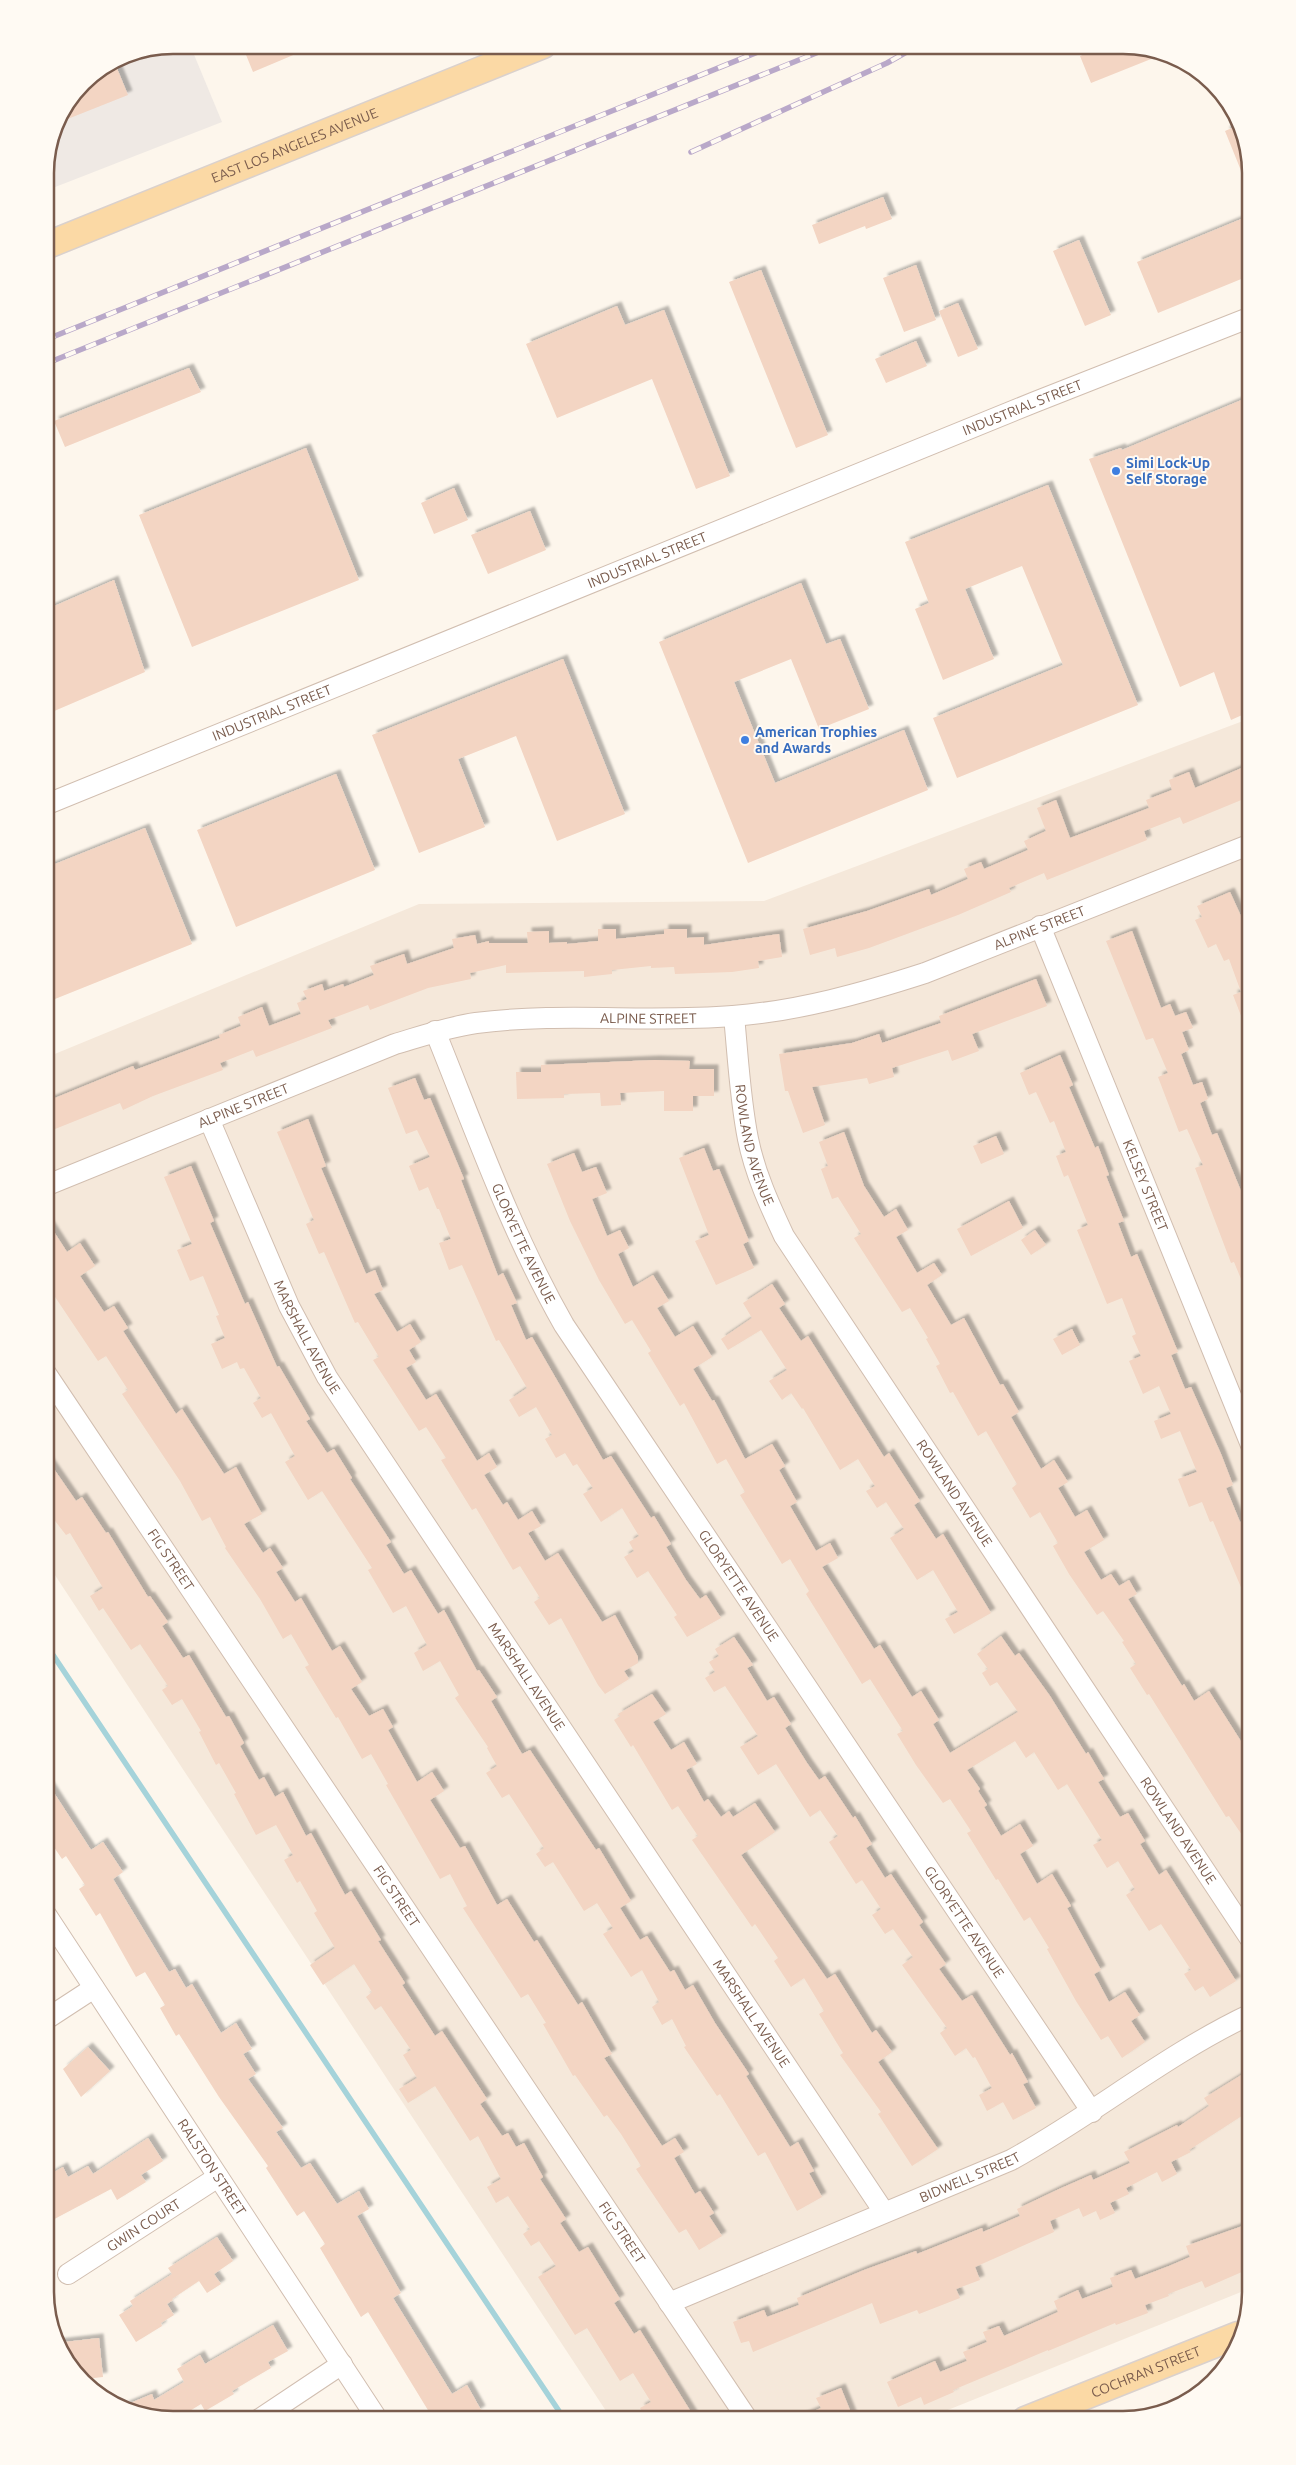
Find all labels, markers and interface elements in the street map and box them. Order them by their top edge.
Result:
street label: EAST LOS ANGELES AVENUE [209,104,380,186]
street label: INDUSTRIAL STREET [960,376,1084,439]
place label: Simi Lock-Up Self Storage [1126,455,1210,487]
marker: Simi Lock-Up Self Storage [1110,465,1122,477]
street label: INDUSTRIAL STREET [585,528,709,591]
street label: INDUSTRIAL STREET [210,681,334,744]
place label: American Trophies and Awards [755,724,877,756]
marker: American Trophies and Awards [739,734,751,746]
street label: ALPINE STREET [992,902,1088,953]
street label: ALPINE STREET [600,1010,697,1027]
street label: ALPINE STREET [196,1080,291,1131]
street label: ROWLAND AVENUE [732,1083,777,1208]
street label: KELSEY STREET [1120,1137,1171,1234]
street label: GLORYETTE AVENUE [489,1181,559,1306]
street label: MARSHALL AVENUE [271,1278,344,1397]
street label: ROWLAND AVENUE [913,1437,996,1550]
street label: FIG STREET [145,1526,197,1594]
street label: GLORYETTE AVENUE [696,1527,782,1644]
street label: MARSHALL AVENUE [485,1620,569,1734]
street label: ROWLAND AVENUE [1137,1774,1220,1887]
street label: FIG STREET [370,1862,423,1930]
street label: GLORYETTE AVENUE [921,1863,1008,1981]
street label: MARSHALL AVENUE [710,1956,793,2071]
street label: RALSTON STREET [174,2116,249,2218]
street label: BIDWELL STREET [917,2148,1023,2205]
street label: GWIN COURT [104,2195,184,2255]
street label: FIG STREET [596,2198,649,2266]
street label: COCHRAN STREET [1089,2343,1203,2401]

